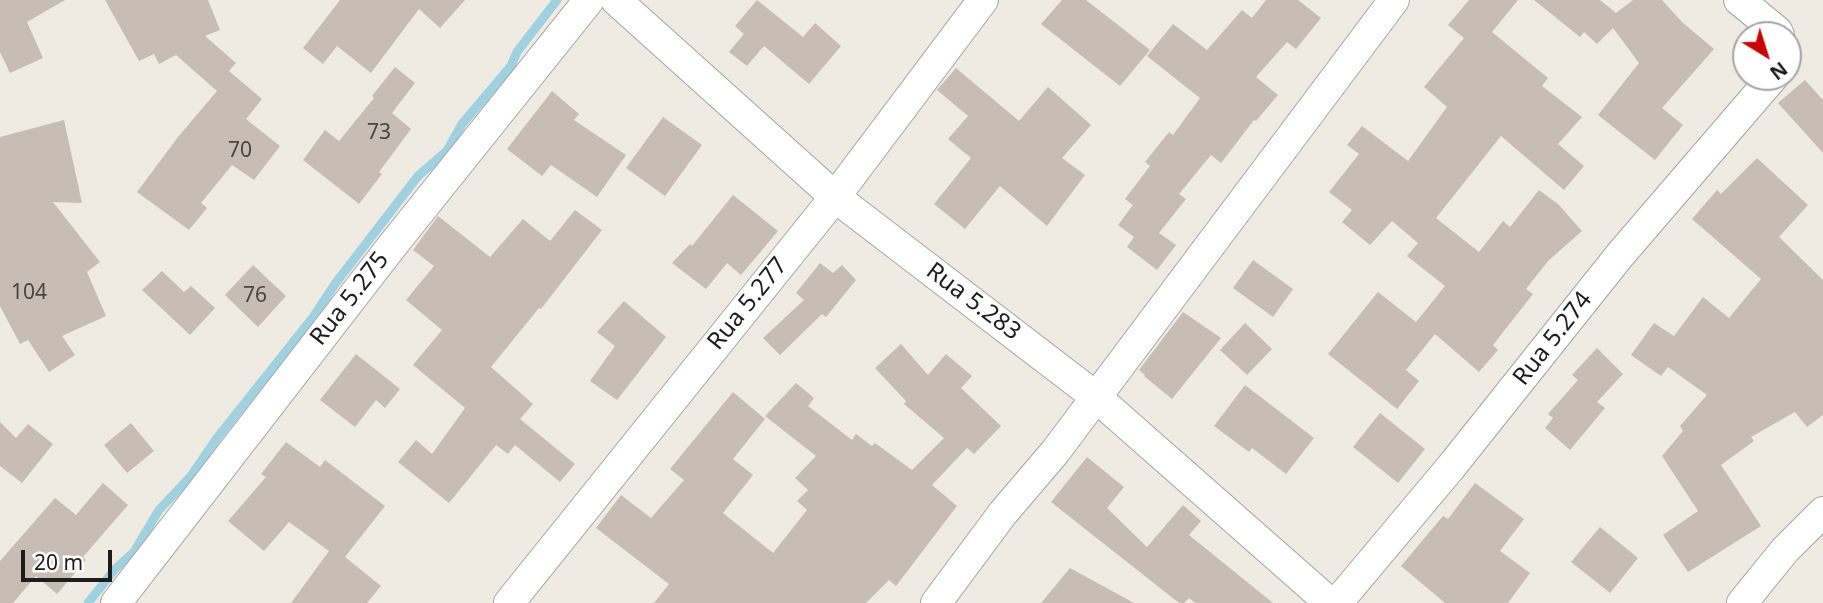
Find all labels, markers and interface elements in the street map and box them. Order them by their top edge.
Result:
north arrow [1732,21,1802,91]
text: N [1765,56,1793,86]
house number: 73 [367,120,391,146]
house number: 70 [228,138,252,164]
street label: Rua 5.275 [305,246,395,352]
street label: Rua 5.277 [702,252,794,356]
street label: Rua 5.283 [920,257,1026,347]
house number: 104 [11,280,47,306]
house number: 76 [243,283,267,309]
street label: Rua 5.274 [1508,286,1598,392]
scale bar [24,536,116,580]
text: 20 m [34,548,83,576]

